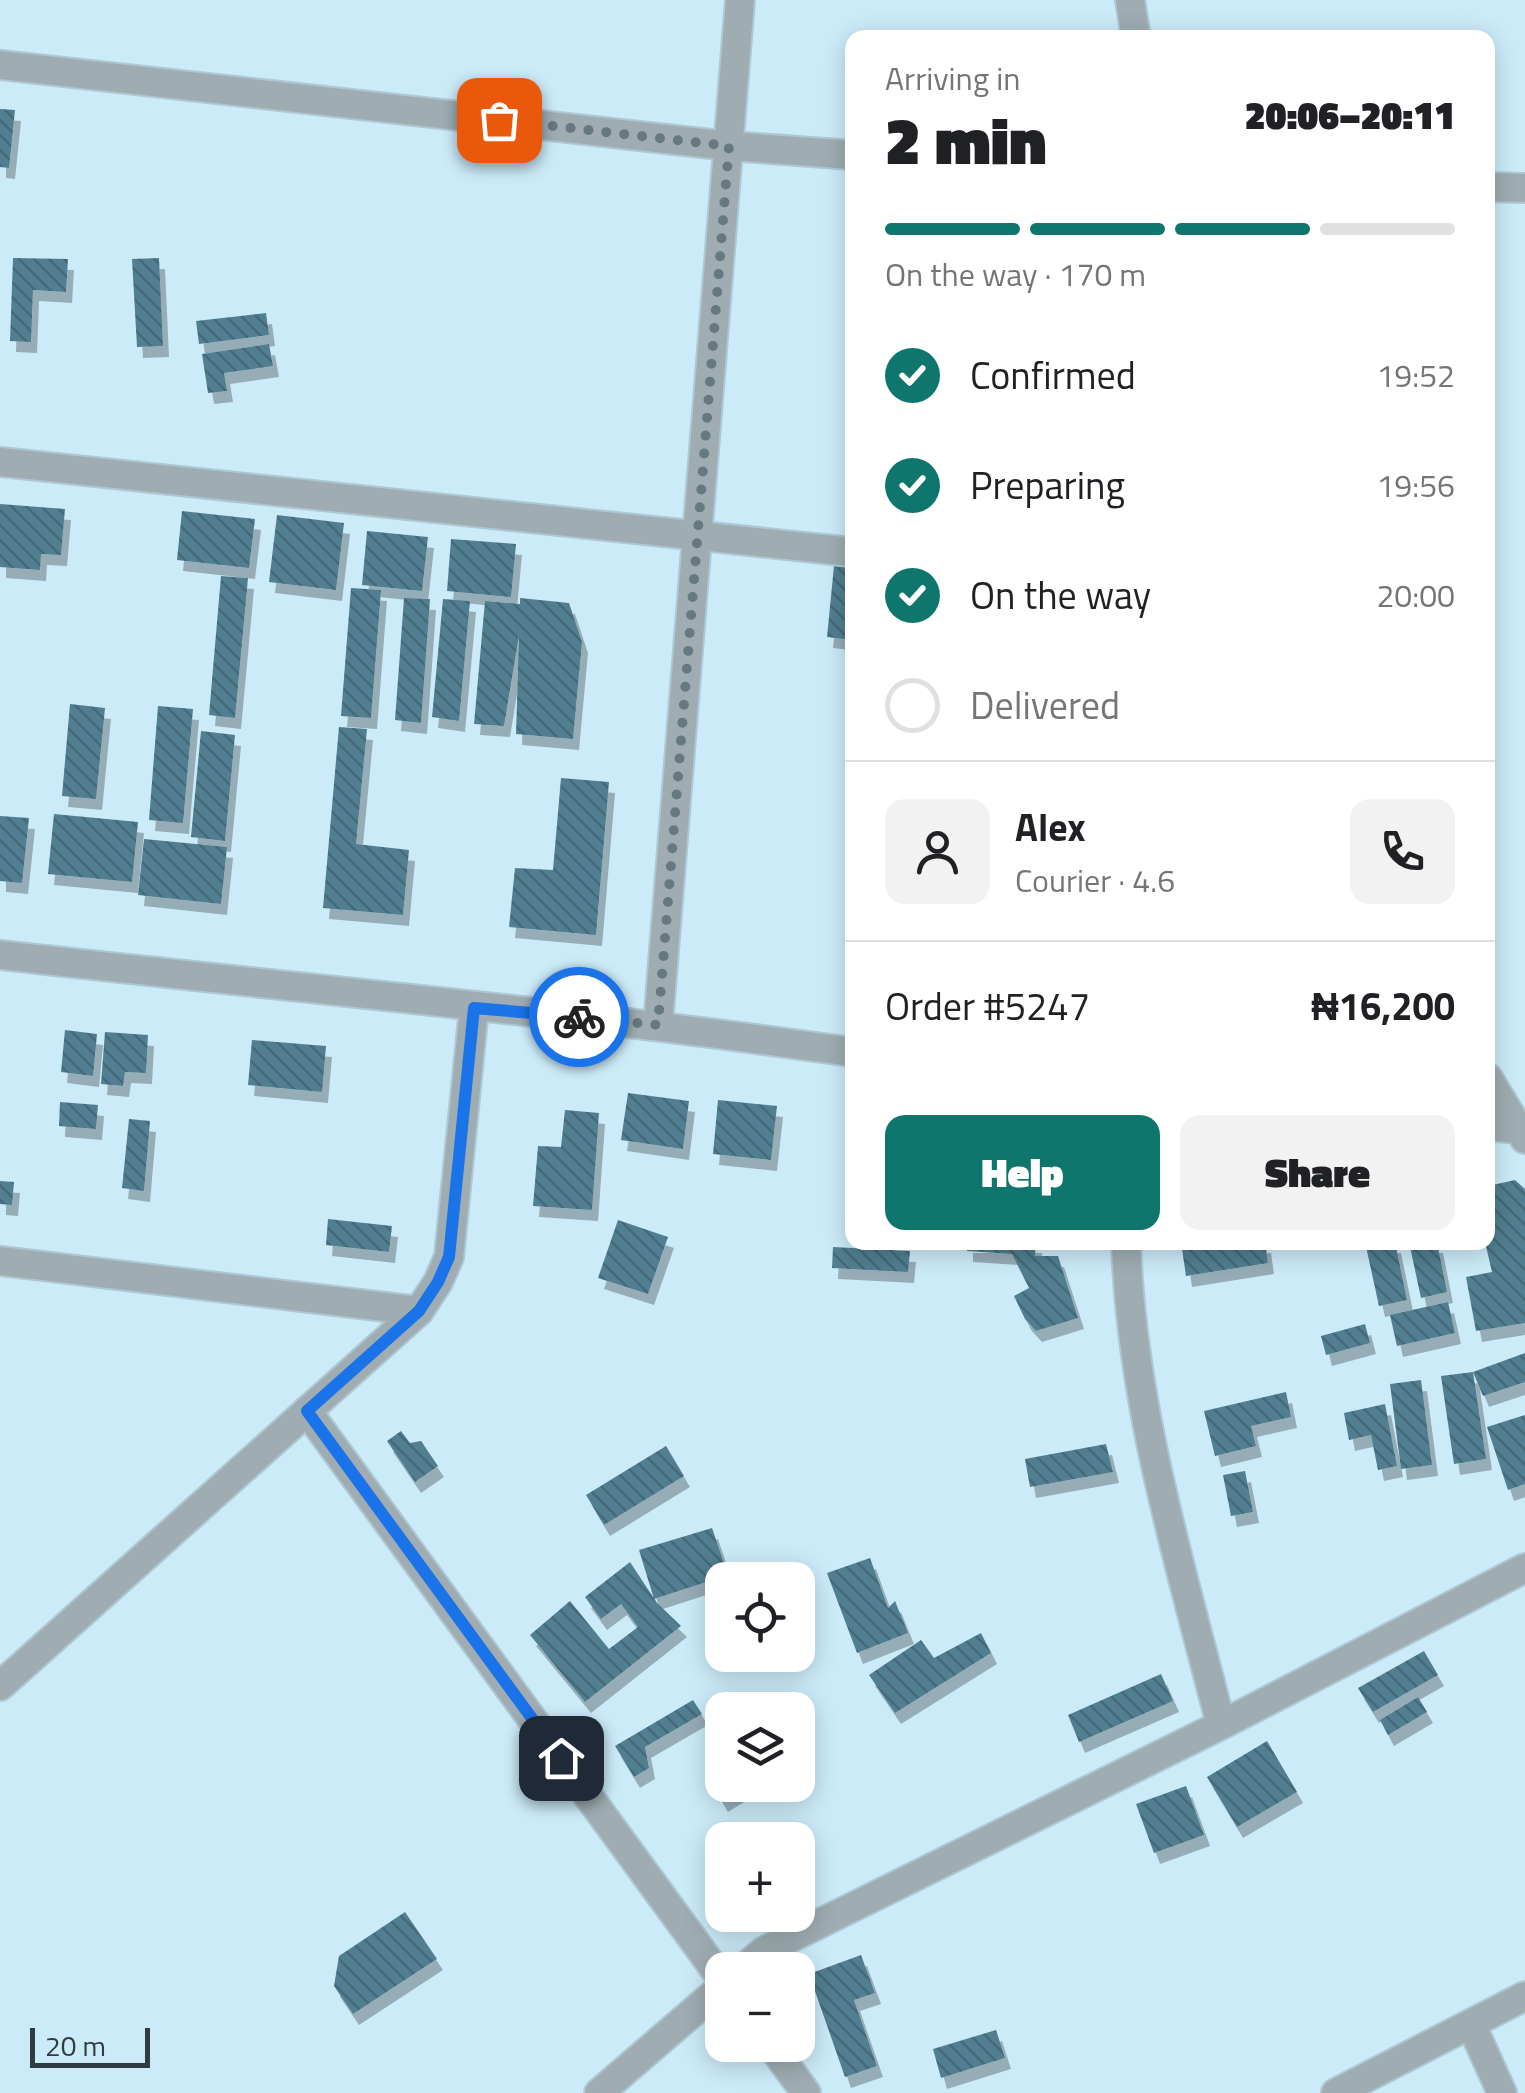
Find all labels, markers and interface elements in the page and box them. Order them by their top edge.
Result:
text: Arriving in [885,54,1021,102]
pin [457,78,542,163]
text: 20:06–20:11 [1245,86,1455,144]
text: 2 min [885,90,1046,189]
icon: bag [472,93,527,148]
text: On the way · 170 m [885,250,1146,298]
text: Confirmed [970,346,1136,404]
icon: check [885,348,940,403]
text: 19:52 [1376,351,1455,399]
text: Preparing [970,456,1125,514]
icon: check [885,458,940,513]
text: 19:56 [1376,461,1455,509]
text: On the way [970,566,1151,624]
icon: check [885,568,940,623]
text: 20:00 [1376,571,1455,619]
text: Delivered [970,676,1120,734]
text: Alex [1015,798,1086,856]
button: person [885,799,990,904]
button: phone [1350,799,1455,904]
text: Courier · 4.6 [1015,856,1175,904]
courier [529,967,629,1067]
text: Order #5247 [885,977,1090,1035]
text: ₦16,200 [1311,977,1455,1035]
icon: bike [552,990,607,1045]
button: Help [885,1115,1160,1230]
button: Share [1180,1115,1455,1230]
map controls [705,1562,815,2062]
button: locate [705,1562,815,1672]
button: layers [705,1692,815,1802]
pin [519,1716,604,1801]
icon: home [534,1731,589,1786]
button: + [705,1822,815,1932]
button: − [705,1952,815,2062]
scale bar [30,2023,150,2068]
text: 20 m [45,2024,106,2067]

